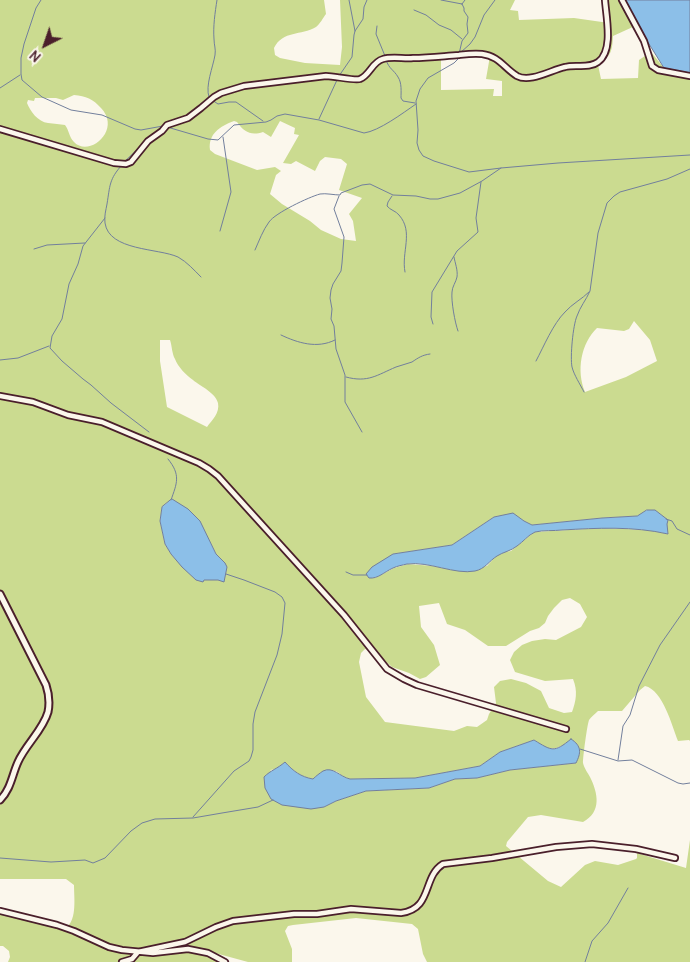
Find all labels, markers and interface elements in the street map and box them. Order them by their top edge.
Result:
north arrow [20,20,70,70]
text: N [26,46,45,66]

